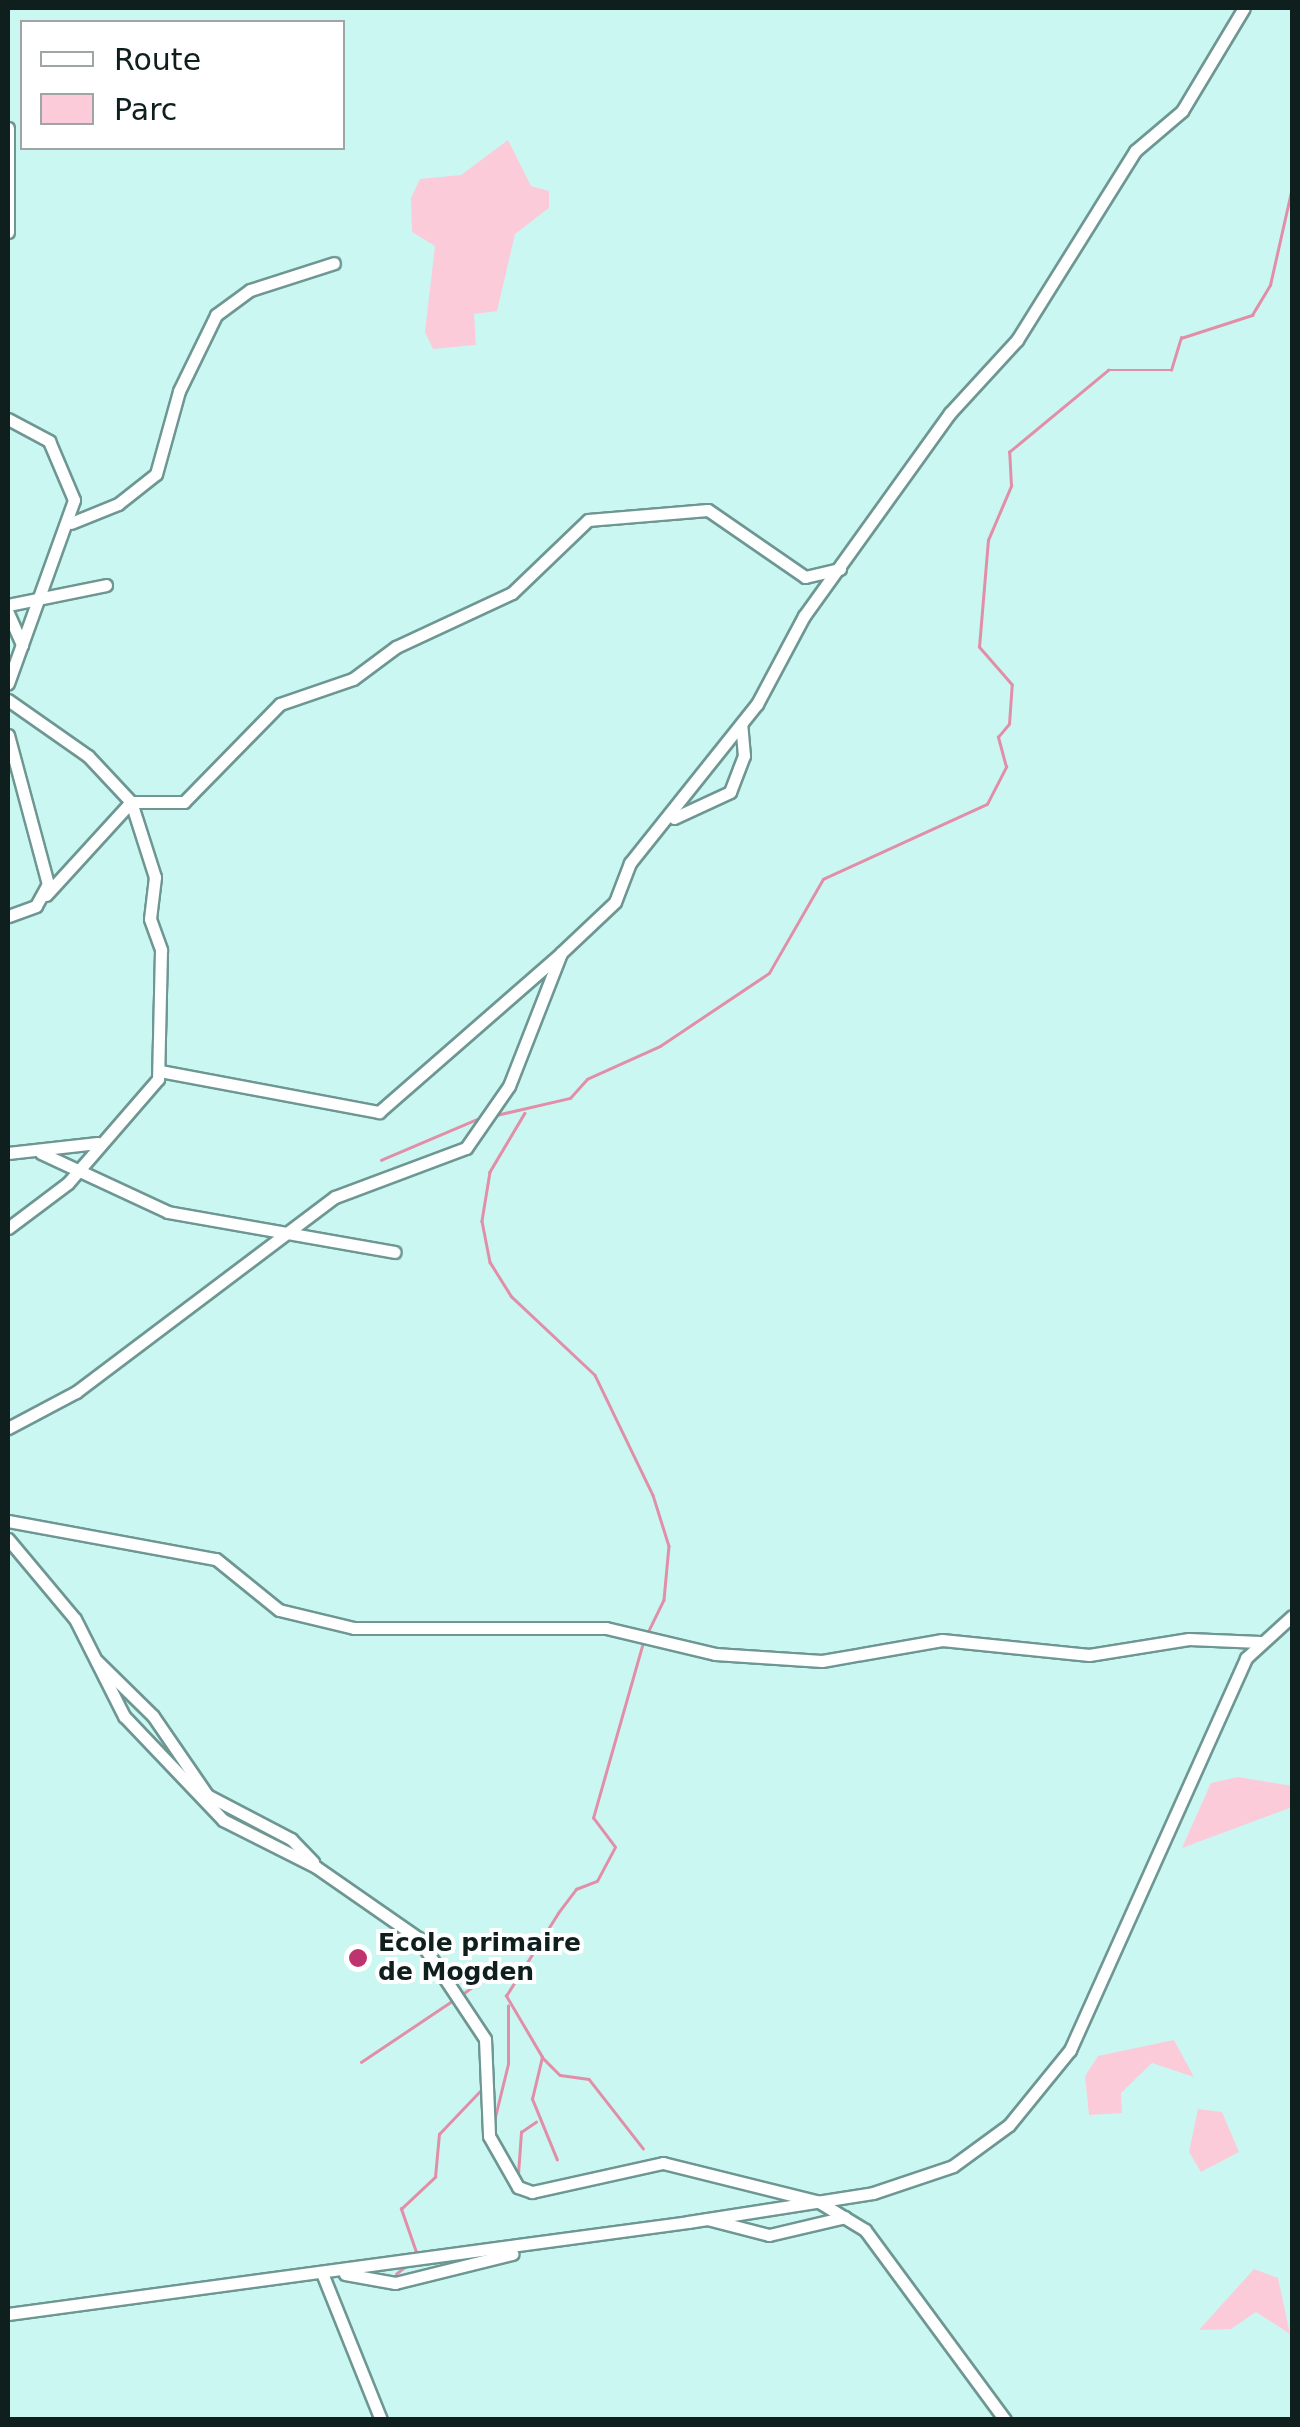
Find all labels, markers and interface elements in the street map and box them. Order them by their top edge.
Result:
legend [20,20,345,150]
text: Route [114,42,201,77]
text: Parc [114,92,177,127]
place label: Ecole primaire de Mogden [378,1929,581,1988]
marker: Ecole primaire de Mogden [347,1947,369,1969]

